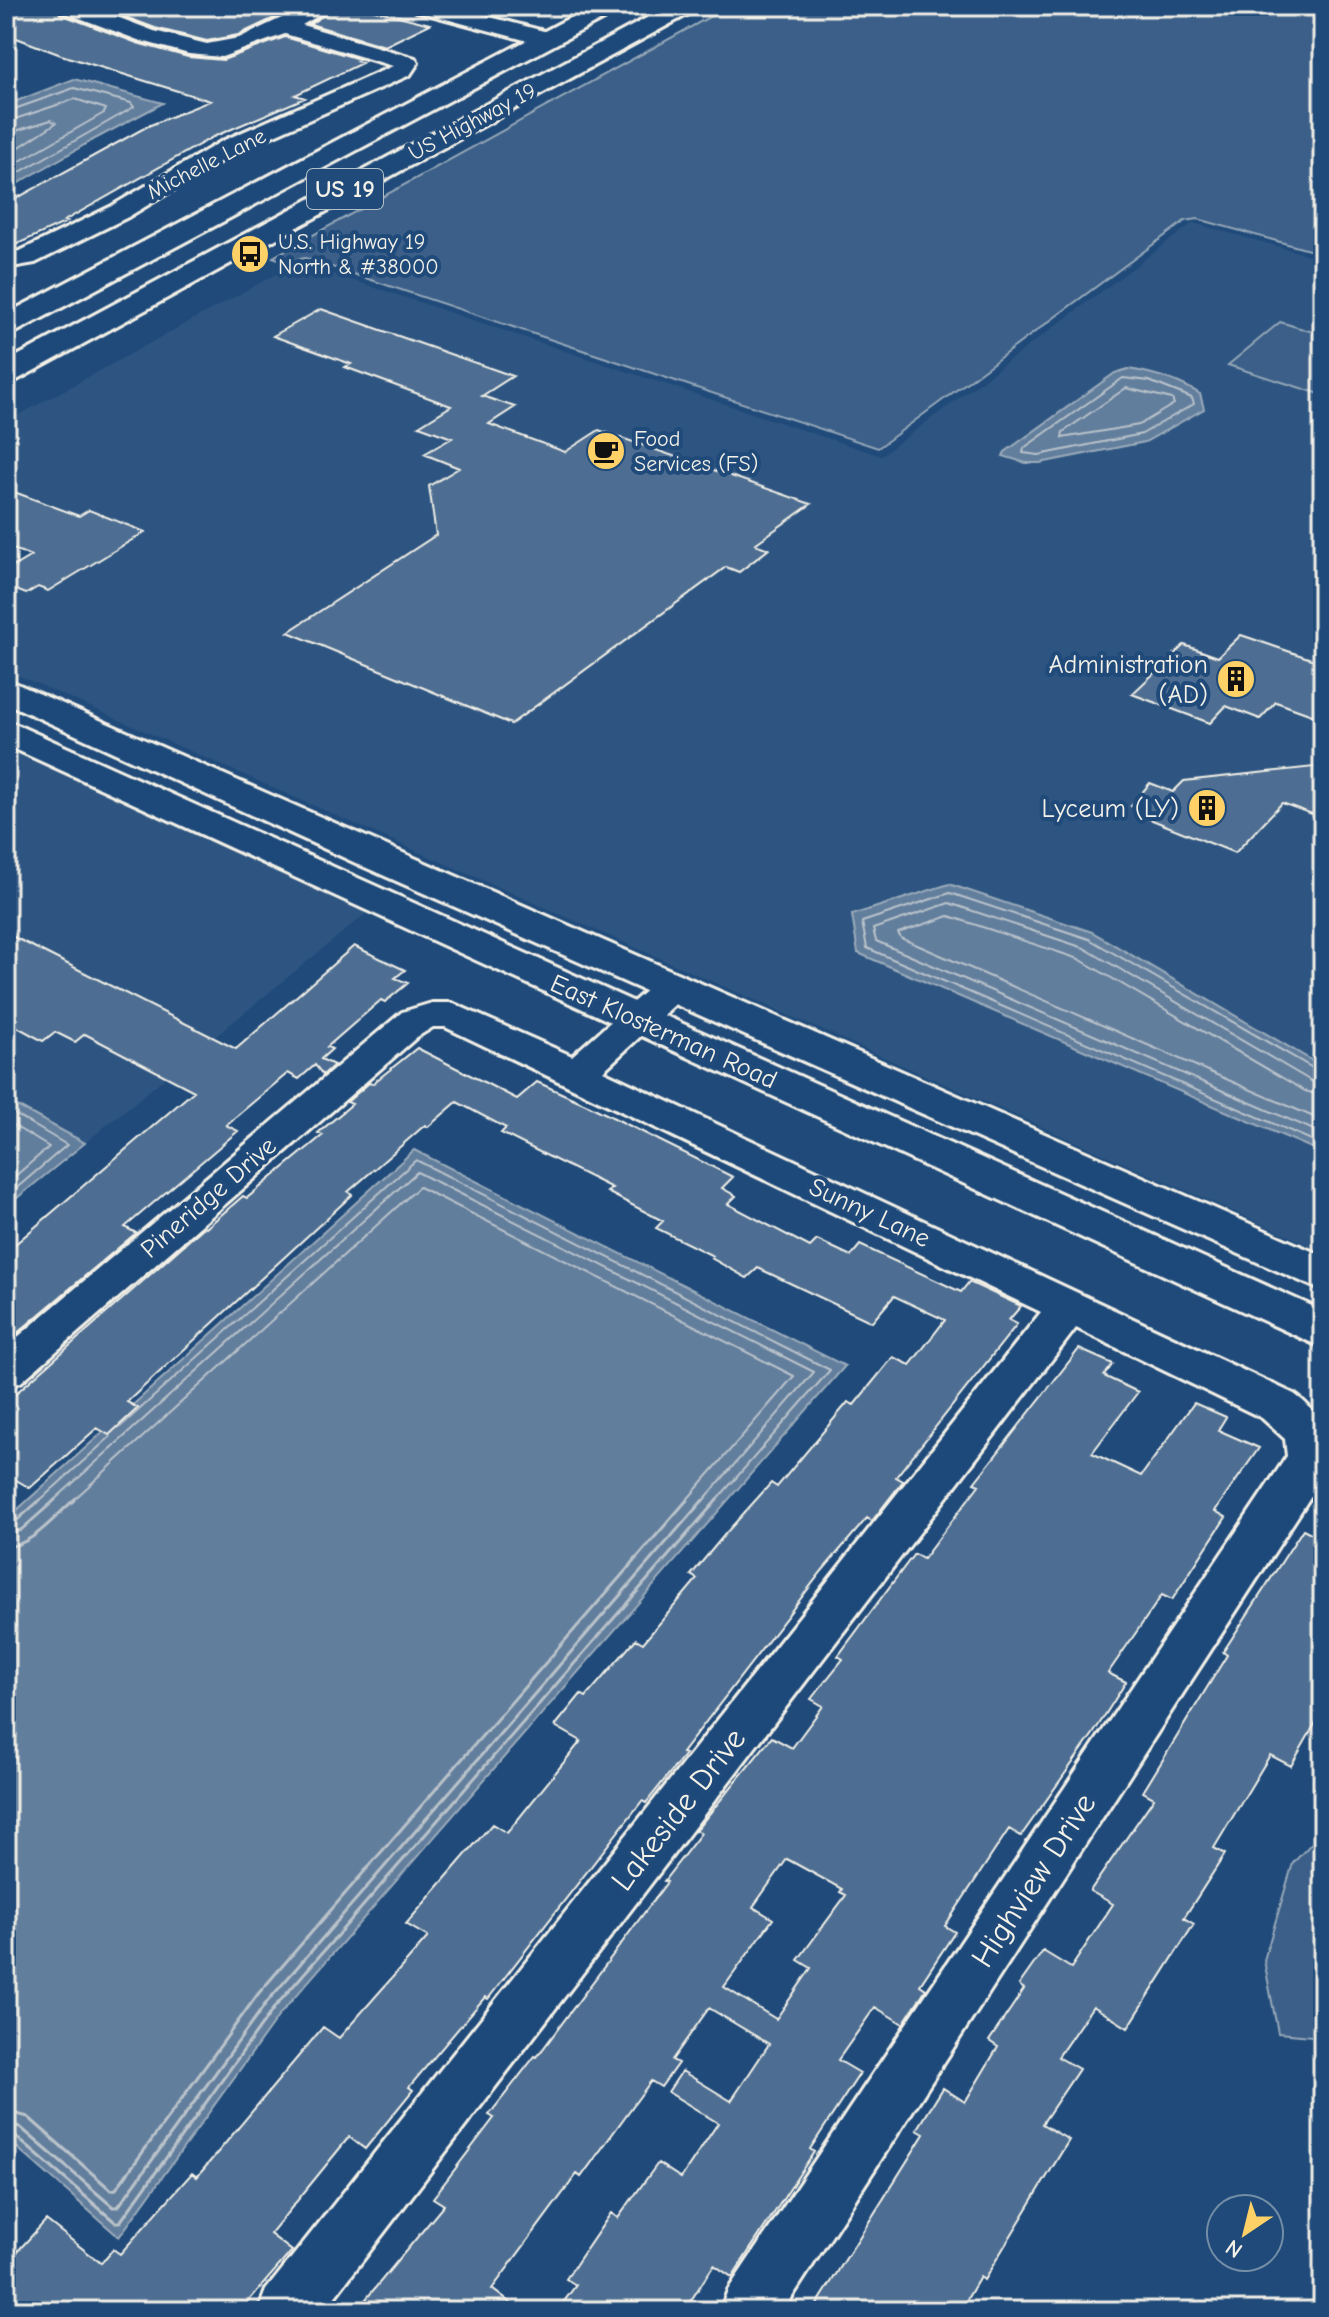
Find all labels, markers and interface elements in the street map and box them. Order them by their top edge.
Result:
street label: US Highway 19 [404,77,541,166]
street label: Michelle Lane [143,123,270,205]
road number: US 19 [307,169,383,209]
place label: U.S. Highway 19 North & #38000 [278,229,439,280]
bus stop icon: U.S. Highway 19 North & #38000 [229,233,271,275]
place label: Food Services (FS) [634,426,758,477]
cafe icon: Food Services (FS) [585,430,627,472]
place label: Administration (AD) [1048,650,1208,710]
building icon: Administration (AD) [1215,658,1257,700]
building icon: Lyceum (LY) [1186,787,1228,829]
place label: Lyceum (LY) [1041,794,1179,824]
street label: East Klosterman Road [546,968,782,1095]
street label: Pineridge Drive [135,1131,282,1265]
street label: Sunny Lane [804,1172,935,1254]
street label: Lakeside Drive [604,1721,753,1898]
street label: Highview Drive [963,1786,1103,1974]
north arrow [1205,2193,1285,2273]
text: N [1221,2234,1247,2263]

